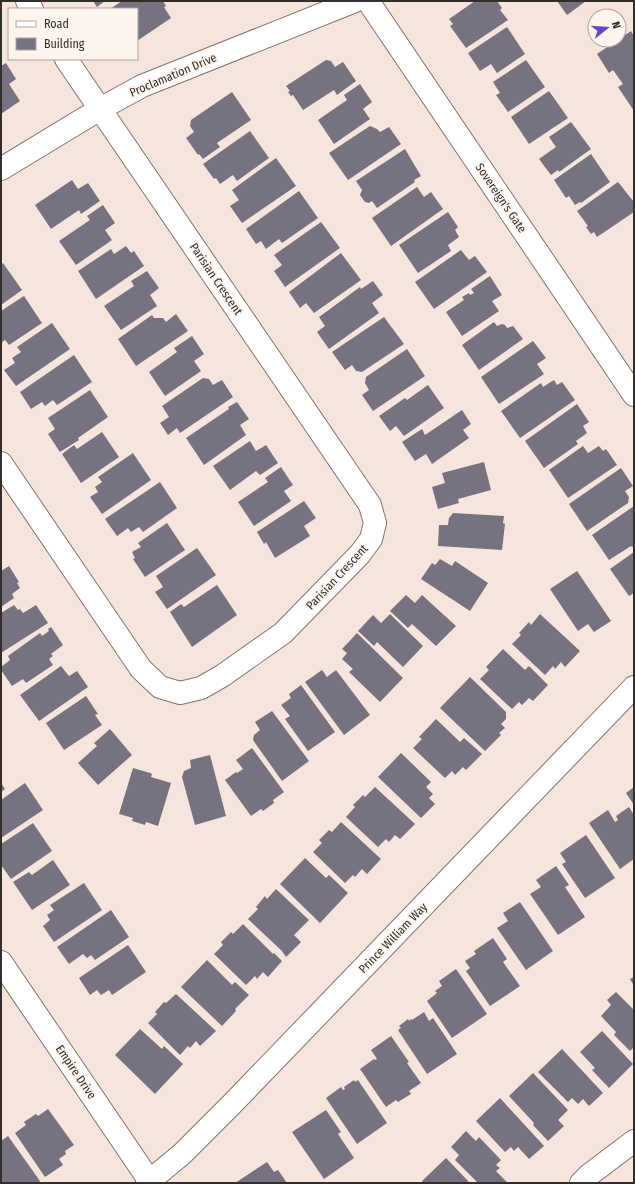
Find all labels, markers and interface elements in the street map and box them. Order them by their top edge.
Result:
legend [8,8,138,60]
north arrow [587,8,627,48]
text: Road [44,17,69,31]
text: N [609,20,623,30]
text: Building [44,37,85,51]
street label: Proclamation Drive [127,50,219,100]
street label: Sovereign's Gate [473,161,529,235]
street label: Parisian Crescent [187,240,245,318]
street label: Parisian Crescent [303,542,371,612]
street label: Prince William Way [356,900,431,976]
street label: Empire Drive [53,1042,99,1102]

